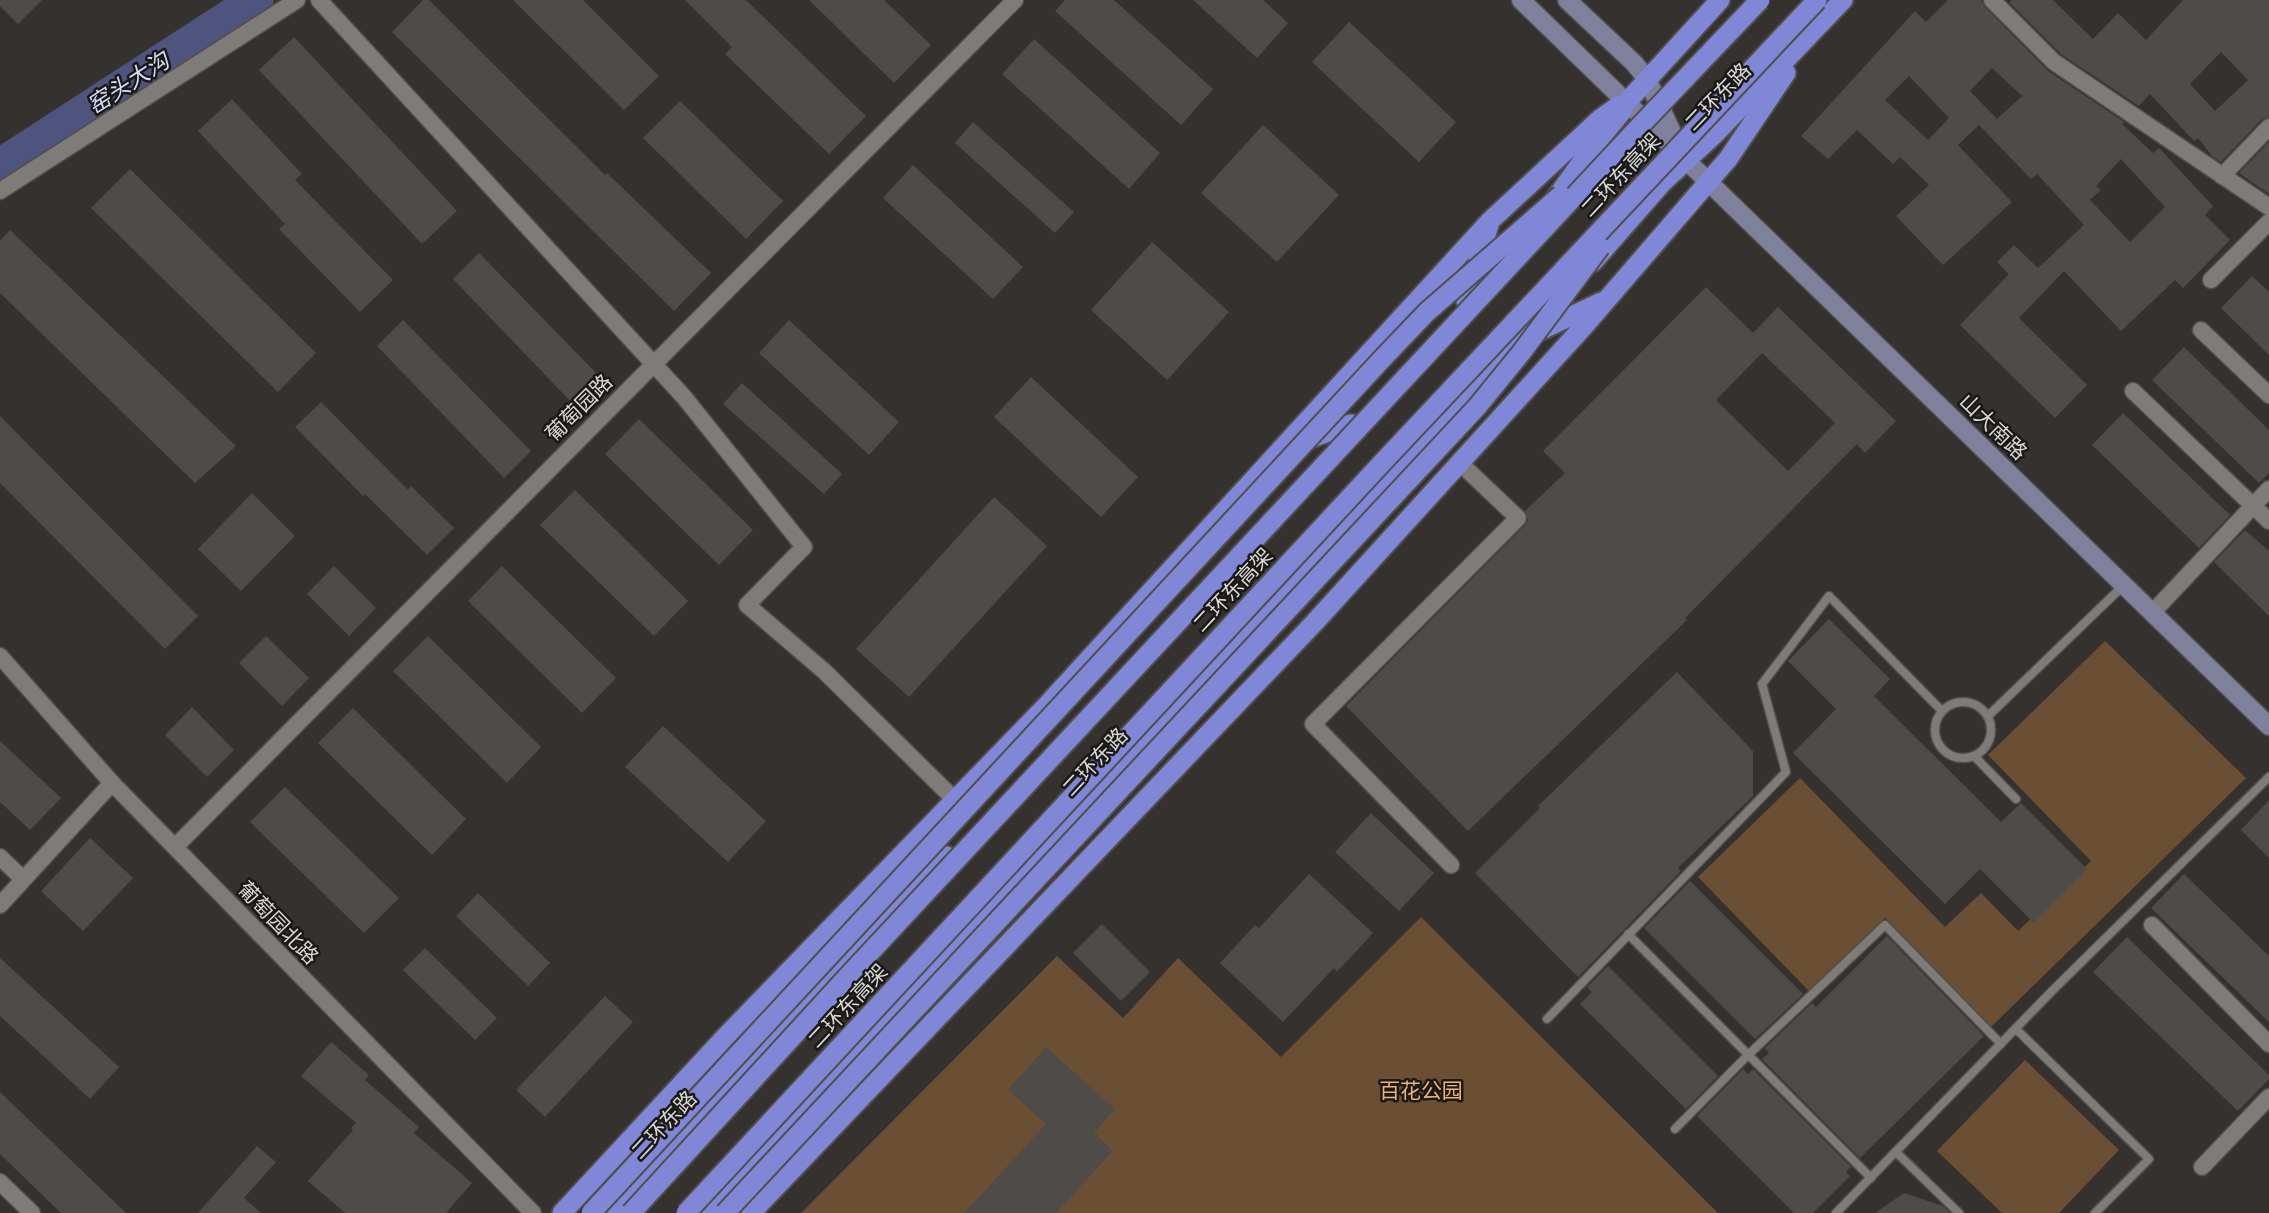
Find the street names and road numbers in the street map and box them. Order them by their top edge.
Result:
street label: 二环东路 [1678,56,1757,136]
street label: 二环东高架 [1574,126,1666,222]
street label: 葡萄园路 [539,368,618,447]
street label: 山大南路 [1954,387,2034,466]
street label: 二环东高架 [1186,541,1278,637]
street label: 二环东路 [1055,721,1133,802]
street label: 葡萄园北路 [232,875,325,970]
street label: 二环东高架 [801,957,893,1053]
street label: 二环东路 [624,1084,702,1165]

